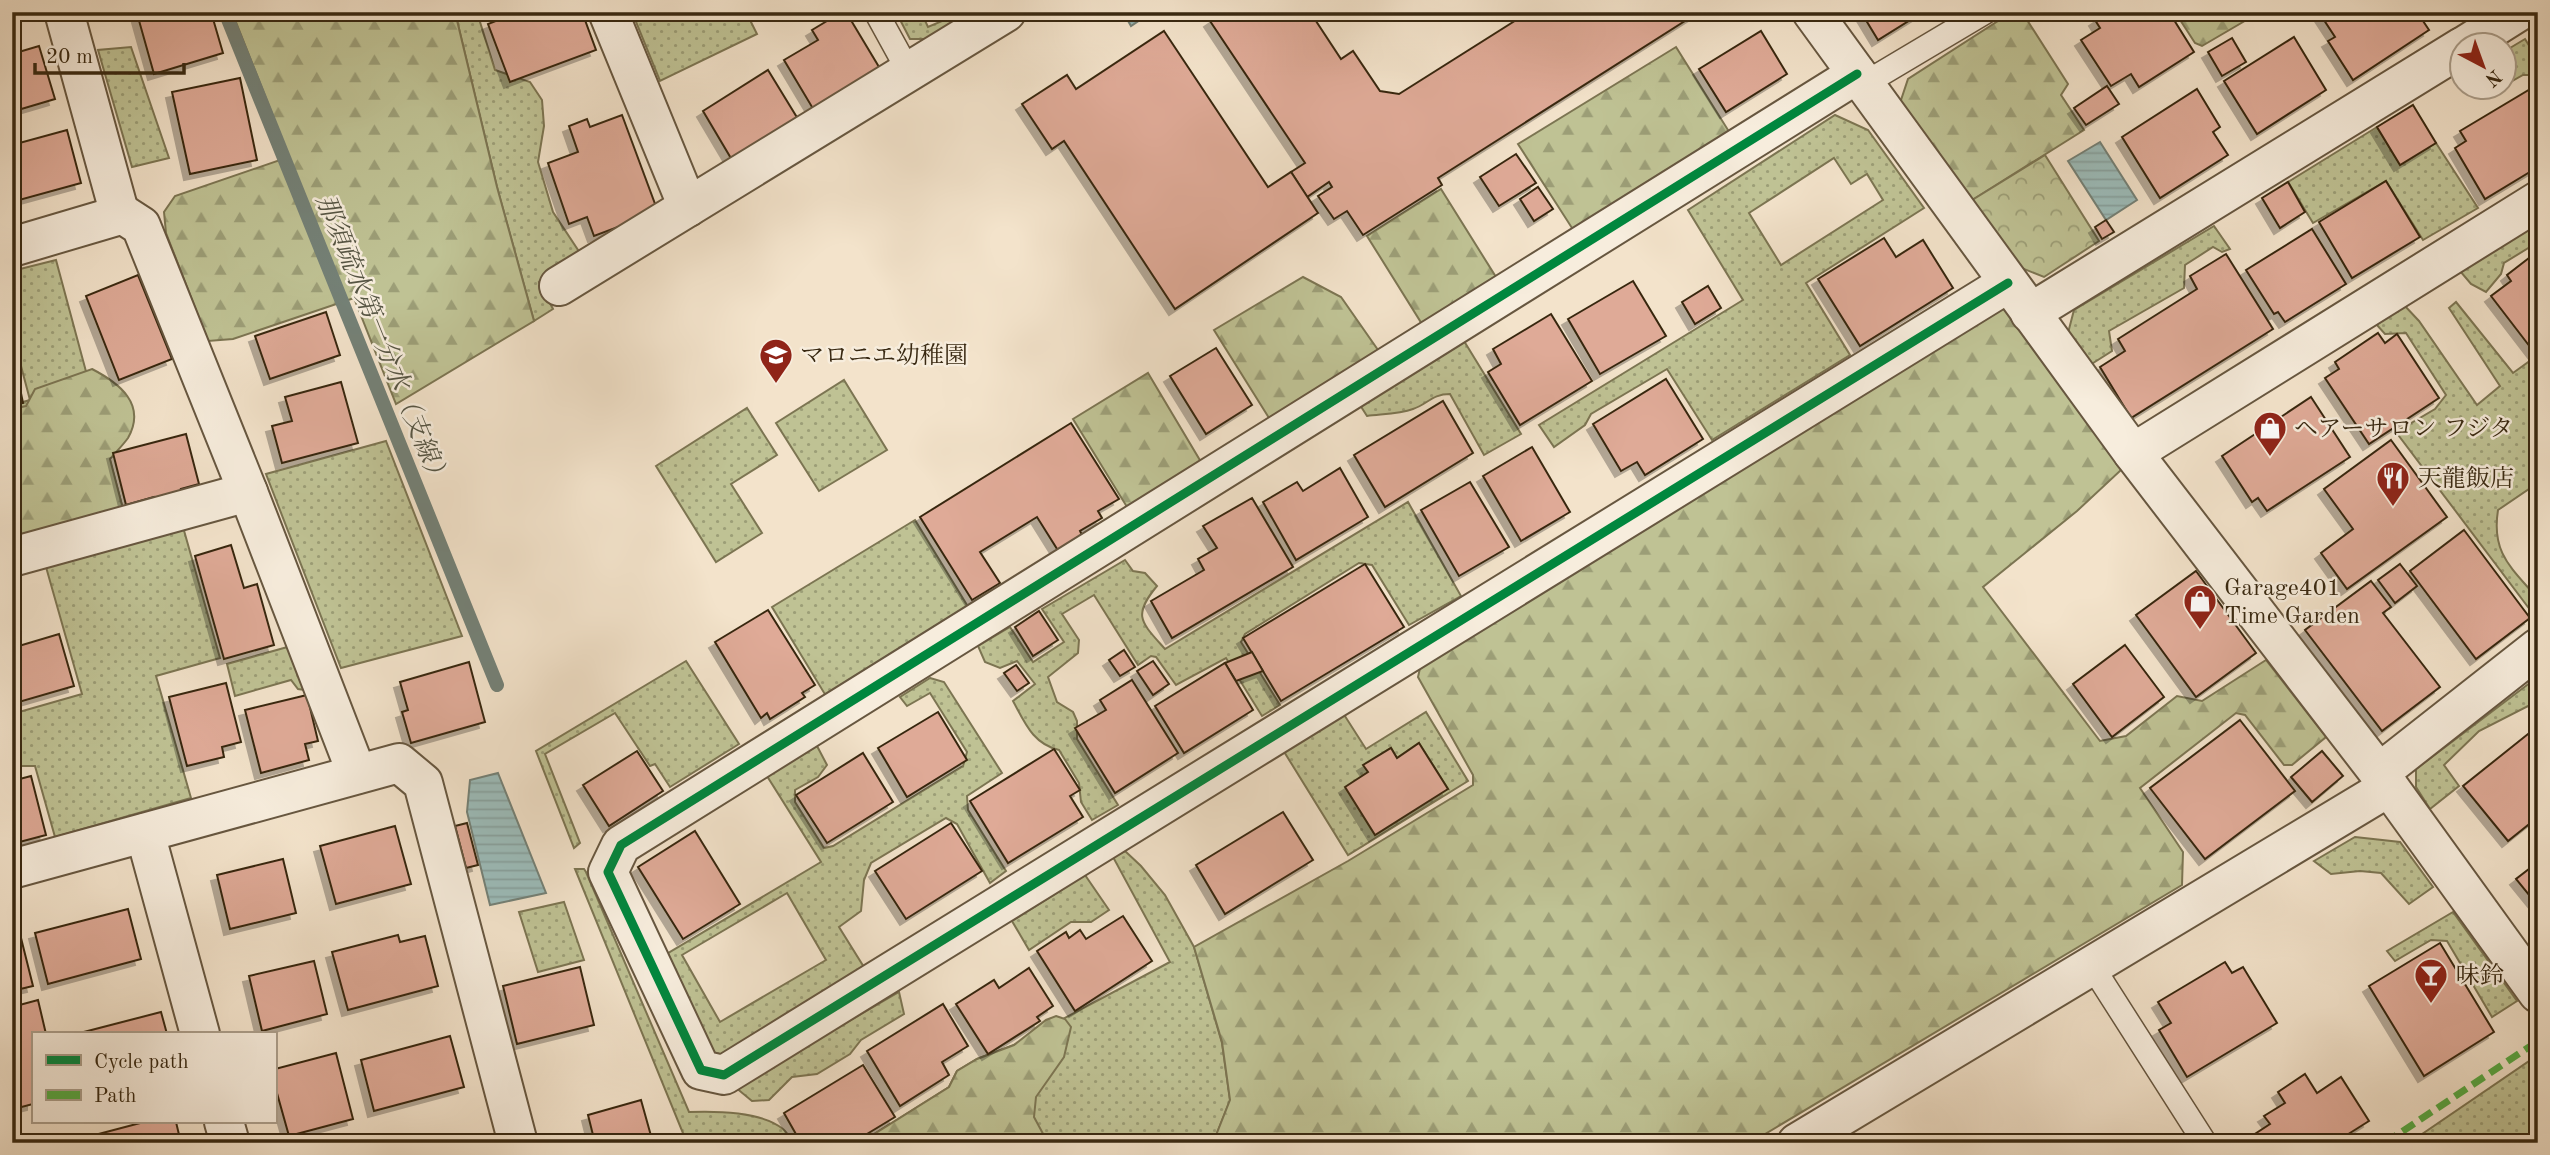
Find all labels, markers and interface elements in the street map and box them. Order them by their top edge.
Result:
scale bar [35,32,184,76]
north arrow [2448,32,2518,102]
text: 20 m [46,47,93,68]
text: N [2480,65,2504,89]
water label: 那須疏水第一分水（支線） [311,190,454,490]
school or university icon: マロニエ幼稚園 [757,336,795,385]
place label: マロニエ幼稚園 [800,342,968,369]
shop icon: ヘアーサロン フジタ [2251,409,2289,458]
place label: ヘアーサロン フジタ [2294,416,2513,442]
restaurant icon: 天龍飯店 [2374,459,2412,508]
place label: 天龍飯店 [2418,465,2514,492]
place label: Garage401 Time Garden [2224,577,2360,629]
shop icon: Garage401 Time Garden [2181,582,2219,631]
bar icon: 味鈴 [2412,956,2450,1005]
place label: 味鈴 [2456,963,2504,989]
legend [32,1032,276,1124]
text: Cycle path [94,1052,189,1073]
text: Path [94,1086,137,1107]

